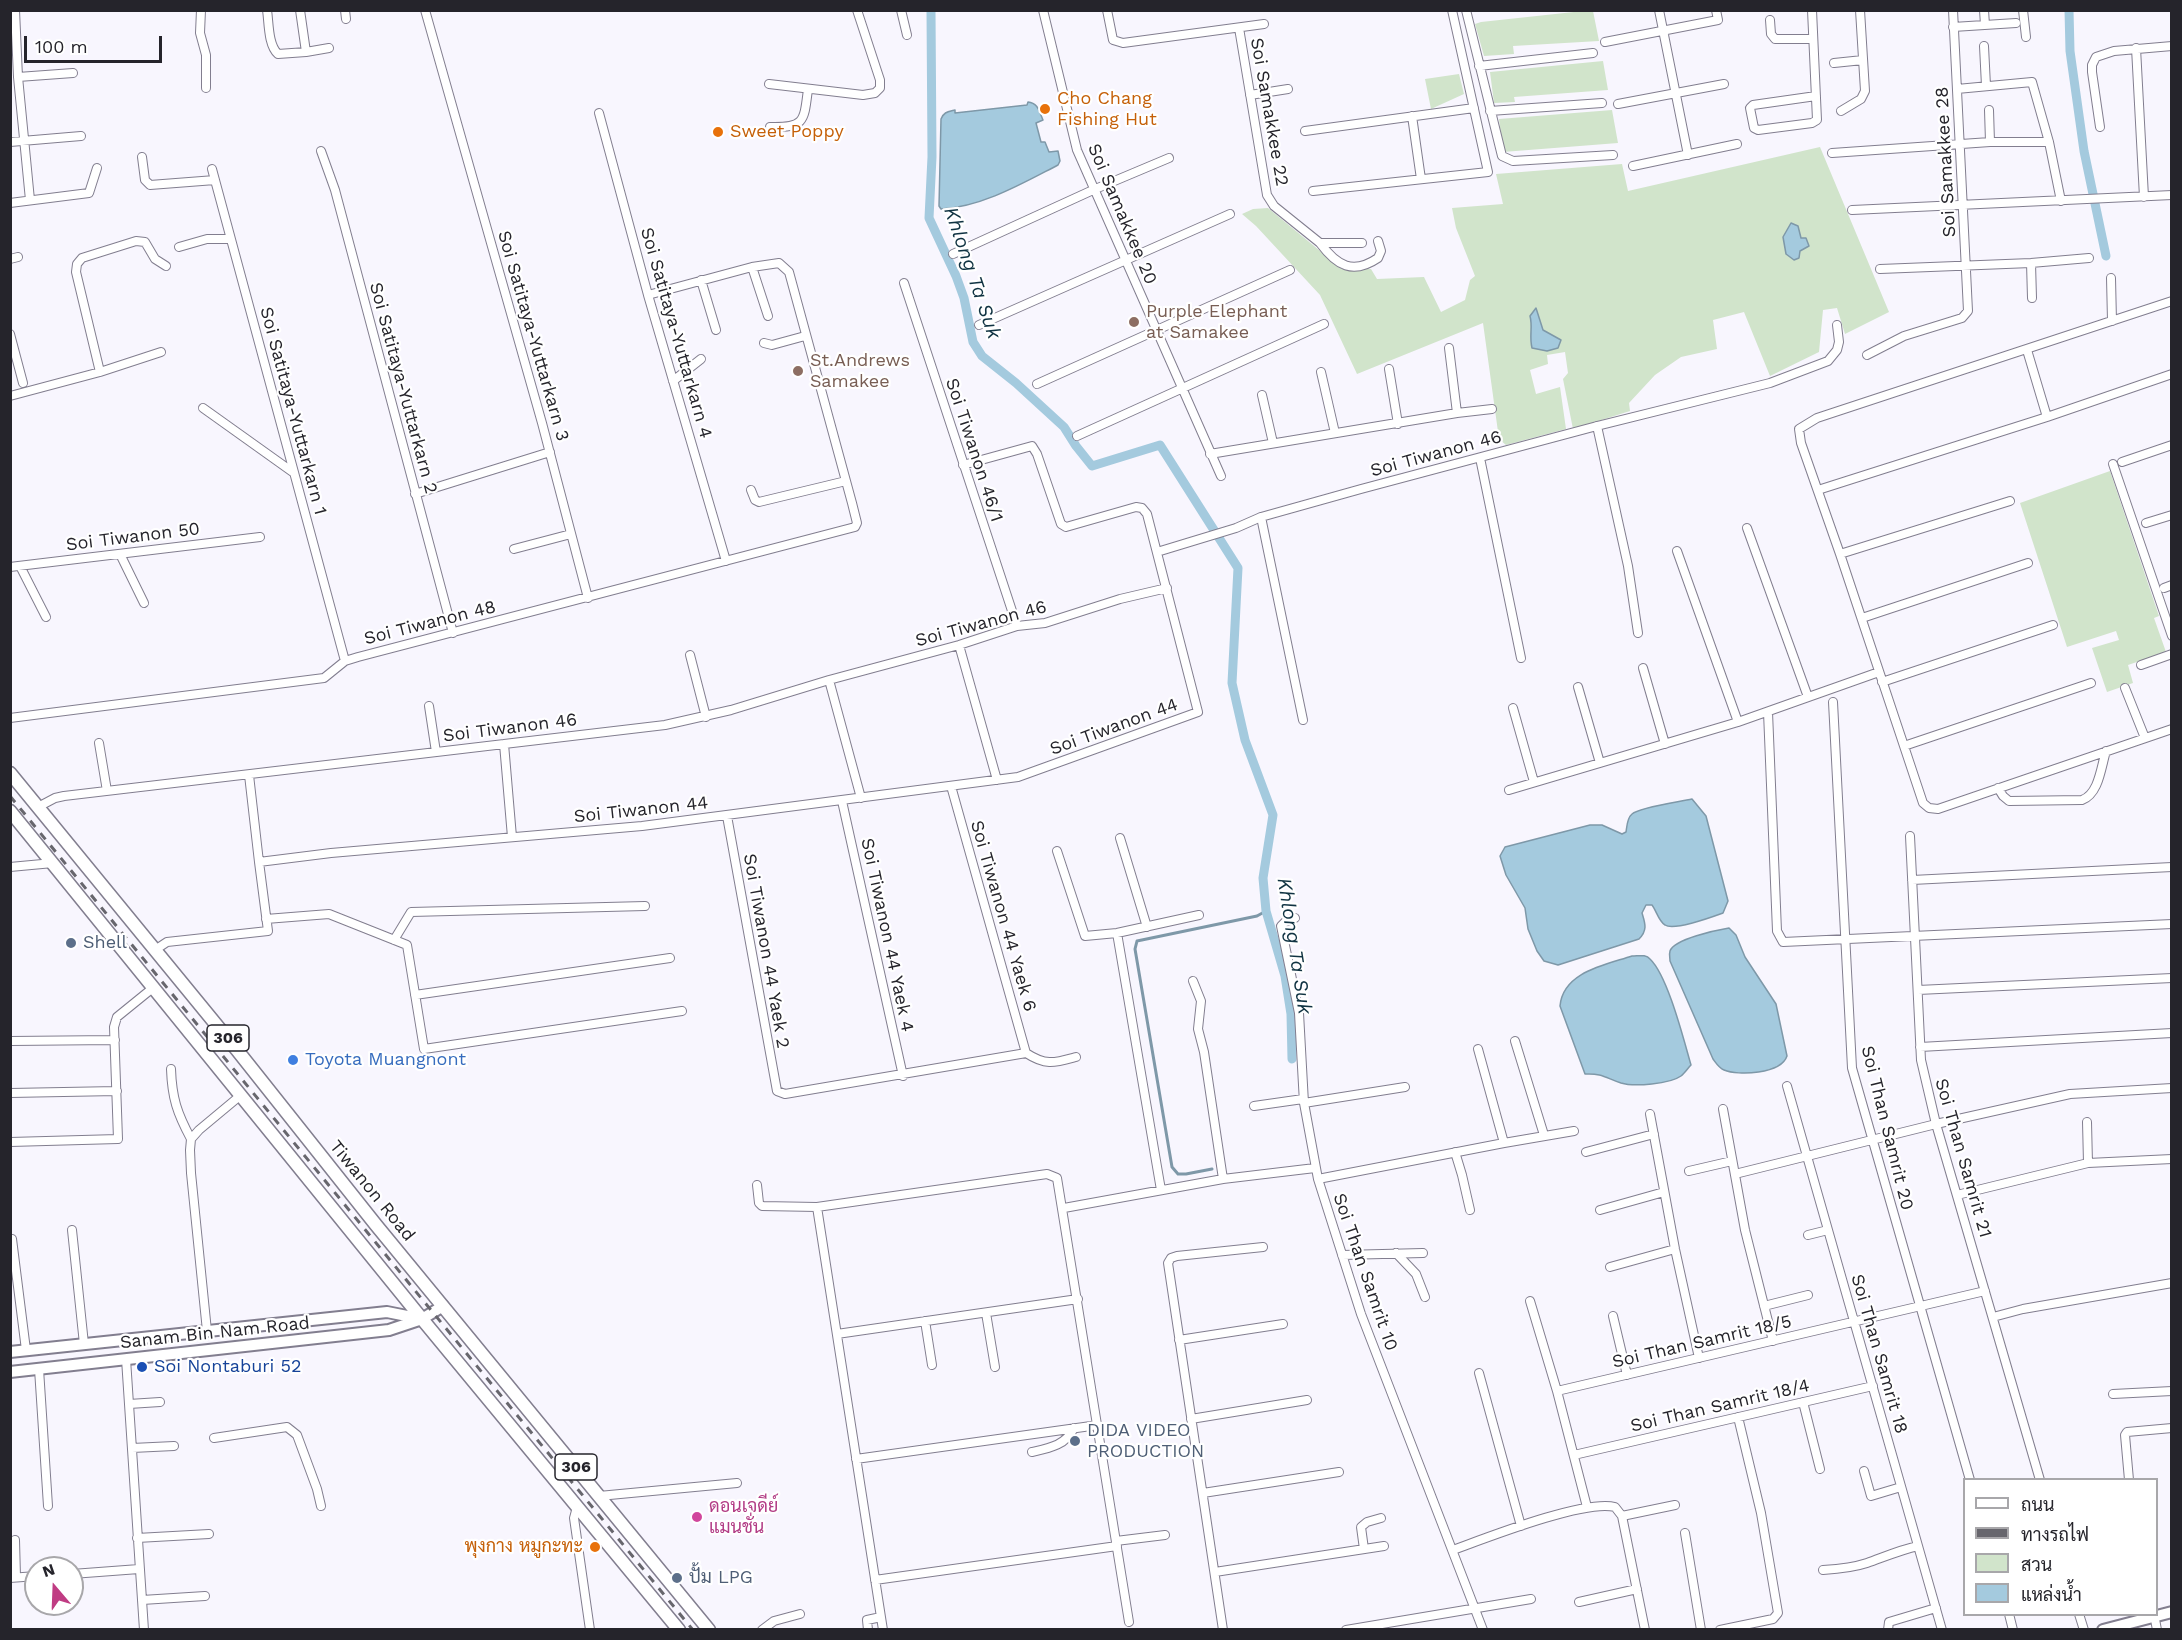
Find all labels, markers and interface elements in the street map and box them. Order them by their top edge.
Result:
scale bar [27,24,165,62]
text: 100 m [35,36,88,57]
street label: Soi Samakkee 22 [1245,36,1293,188]
street label: Soi Samakkee 28 [1931,86,1961,238]
place label: Cho Chang Fishing Hut [1057,88,1157,130]
marker: Cho Chang Fishing Hut [1038,102,1052,116]
place label: Sweet Poppy [730,121,844,143]
marker: Sweet Poppy [711,125,725,139]
street label: Soi Samakkee 20 [1083,140,1161,288]
water label: Khlong Ta Suk [938,204,1006,342]
street label: Soi Satitaya-Yuttarkarn 4 [636,225,716,441]
street label: Soi Satitaya-Yuttarkarn 3 [493,228,573,444]
street label: Soi Satitaya-Yuttarkarn 2 [364,280,442,496]
place label: Purple Elephant at Samakee [1146,301,1287,344]
street label: Soi Satitaya-Yuttarkarn 1 [255,305,331,517]
marker: Purple Elephant at Samakee [1127,315,1141,329]
place label: St.Andrews Samakee [810,350,910,392]
marker: St.Andrews Samakee [791,364,805,378]
street label: Soi Tiwanon 46/1 [941,375,1007,525]
street label: Soi Tiwanon 46 [1368,426,1504,482]
street label: Soi Tiwanon 50 [65,518,201,556]
street label: Soi Tiwanon 48 [362,596,498,650]
street label: Soi Tiwanon 46 [913,596,1049,652]
street label: Soi Tiwanon 44 [1047,694,1181,760]
street label: Soi Tiwanon 46 [442,709,578,747]
street label: Soi Tiwanon 44 [573,792,709,828]
street label: Soi Tiwanon 44 Yaek 6 [965,818,1041,1014]
street label: Soi Tiwanon 44 Yaek 4 [856,836,918,1034]
street label: Soi Tiwanon 44 Yaek 2 [738,852,794,1050]
water label: Khlong Ta Suk [1271,876,1317,1016]
place label: Shell [83,932,127,954]
marker: Shell [64,936,78,950]
road number: 306 [207,1025,249,1051]
street label: Soi Than Samrit 20 [1856,1044,1918,1212]
place label: Toyota Muangnont [305,1049,466,1071]
marker: Toyota Muangnont [286,1053,300,1067]
street label: Soi Than Samrit 21 [1930,1076,1996,1240]
street label: Tiwanon Road [325,1136,419,1246]
street label: Soi Than Samrit 10 [1328,1190,1402,1354]
street label: Soi Than Samrit 18 [1846,1272,1912,1436]
street label: Soi Than Samrit 18/5 [1610,1311,1794,1373]
street label: Sanam Bin Nam Road [119,1312,311,1354]
place label: Soi Nontaburi 52 [154,1356,302,1378]
marker: Soi Nontaburi 52 [135,1360,149,1374]
street label: Soi Than Samrit 18/4 [1628,1375,1812,1437]
place label: DIDA VIDEO PRODUCTION [1087,1420,1204,1462]
marker: DIDA VIDEO PRODUCTION [1068,1434,1082,1448]
road number: 306 [555,1454,597,1480]
legend [1963,1478,2158,1616]
text: ถนน [2021,1494,2054,1515]
place label: ดอนเจดีย์ แมนชั่น [709,1496,778,1538]
marker: ดอนเจดีย์ แมนชั่น [690,1510,704,1524]
text: ทางรถไฟ [2021,1524,2089,1545]
place label: พุงกาง หมูกะทะ [465,1536,583,1558]
marker: พุงกาง หมูกะทะ [588,1540,602,1554]
text: สวน [2021,1554,2052,1575]
north arrow [24,1556,84,1616]
text: N [40,1559,57,1581]
place label: ปั้ม LPG [689,1567,753,1589]
marker: ปั้ม LPG [670,1571,684,1585]
text: แหล่งน้ำ [2021,1584,2082,1605]

